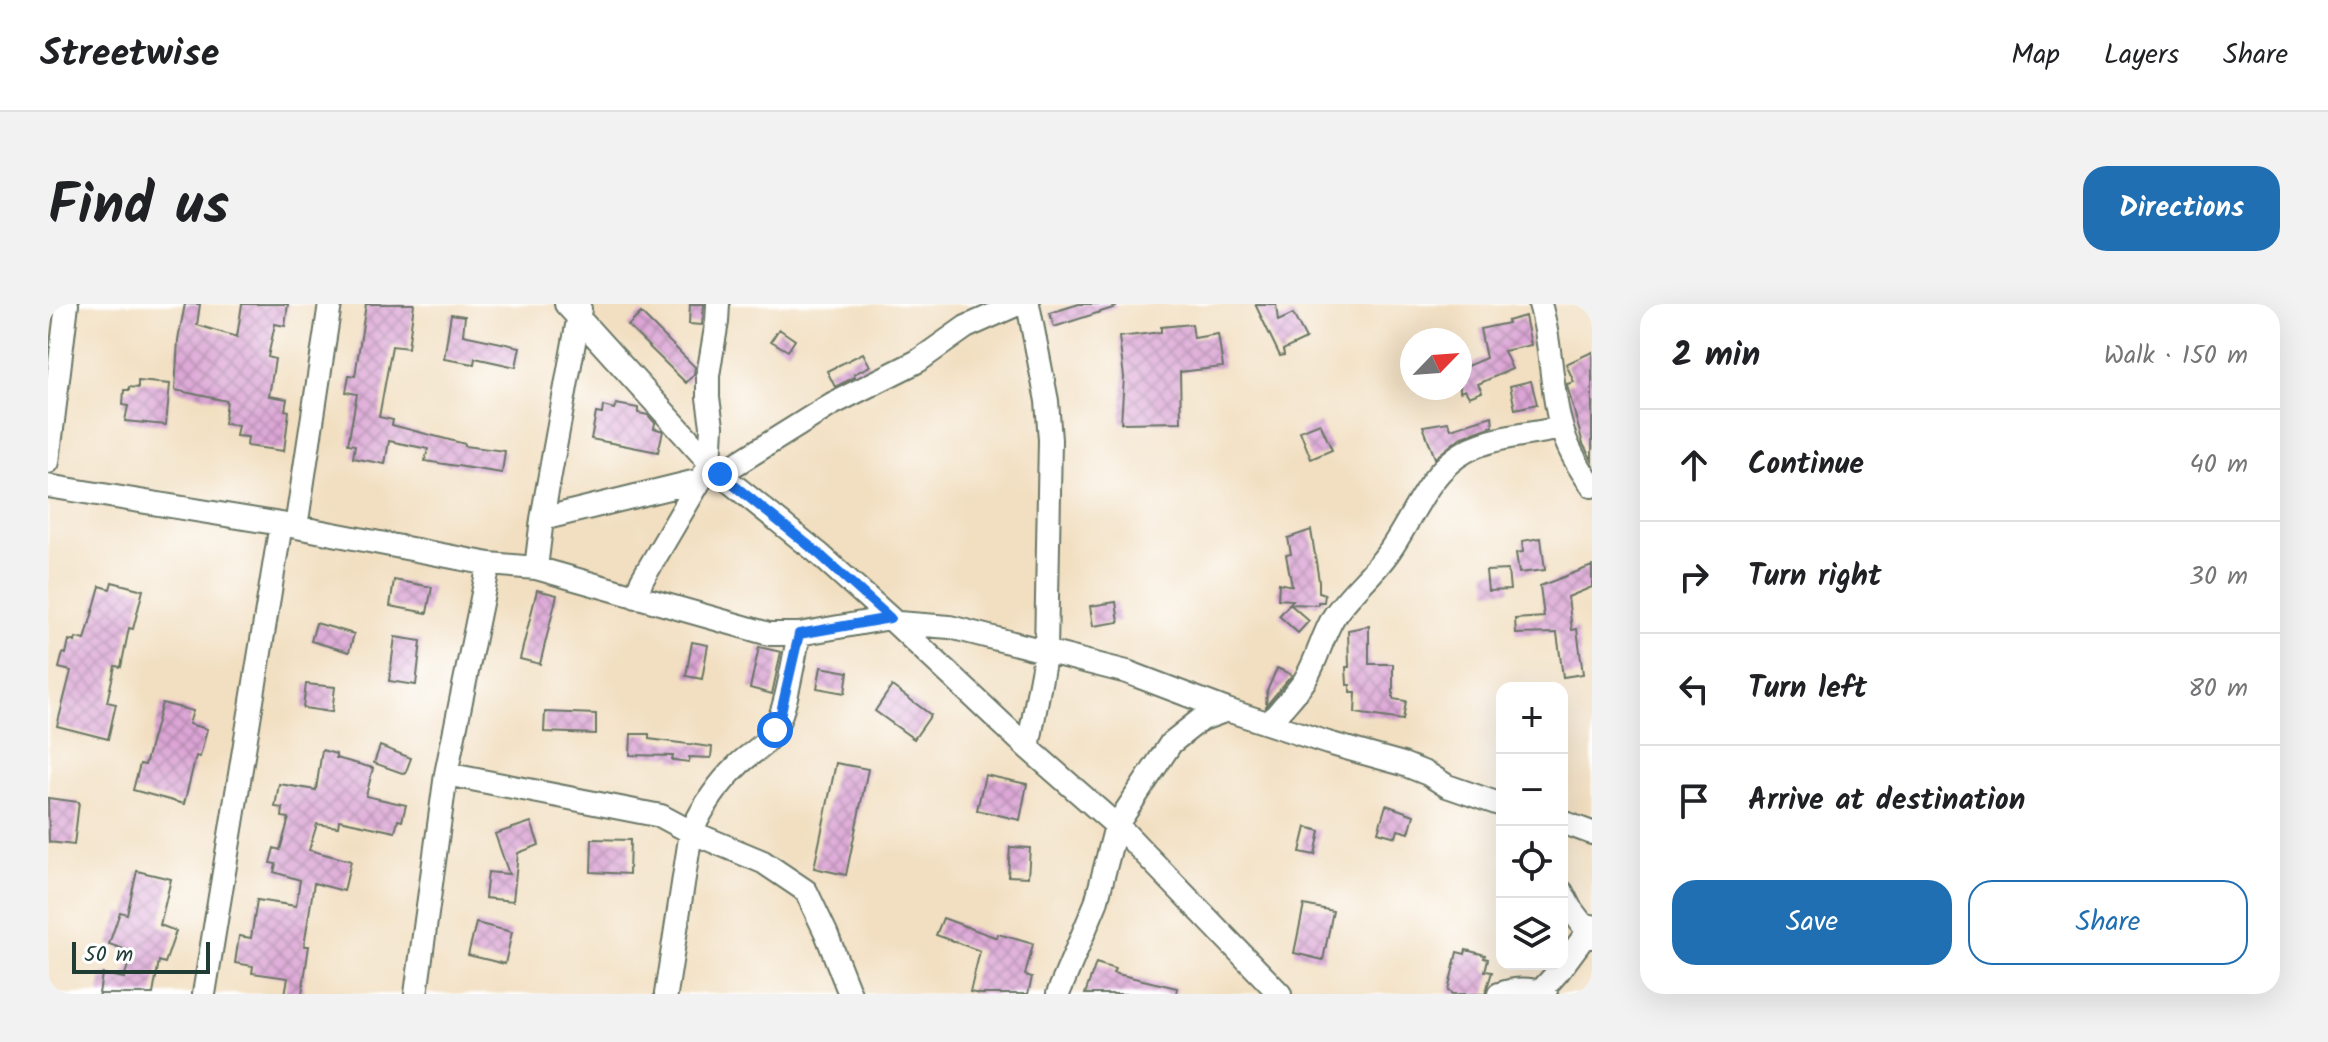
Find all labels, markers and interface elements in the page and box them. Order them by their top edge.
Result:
text: Streetwise [40,25,219,85]
text: Map [2011,33,2060,78]
text: Layers [2104,33,2179,78]
text: Share [2223,33,2288,78]
text: Find us [48,163,229,253]
button: Directions [2083,166,2280,251]
north arrow [1400,328,1472,400]
text: 2 min [1672,329,1760,383]
text: Walk · 150 m [2104,335,2248,377]
text: Continue [1748,441,1864,489]
icon: ahead [1672,443,1716,487]
text: 40 m [2190,444,2248,486]
route end [702,456,738,492]
text: Turn right [1748,553,1881,601]
icon: right [1672,555,1716,599]
text: 30 m [2189,556,2248,598]
text: Turn left [1748,665,1867,713]
icon: left [1672,667,1716,711]
text: 80 m [2188,668,2248,710]
map controls [1496,682,1568,970]
button: + [1496,682,1568,754]
route start [757,712,793,748]
button: − [1496,754,1568,826]
text: Arrive at destination [1748,777,2025,825]
icon: arrive [1672,779,1716,823]
button: locate [1496,826,1568,898]
button: Save [1672,880,1952,965]
button: Share [1968,880,2248,965]
button: layers [1496,898,1568,970]
scale bar [72,938,210,974]
text: 50 m [84,938,133,973]

